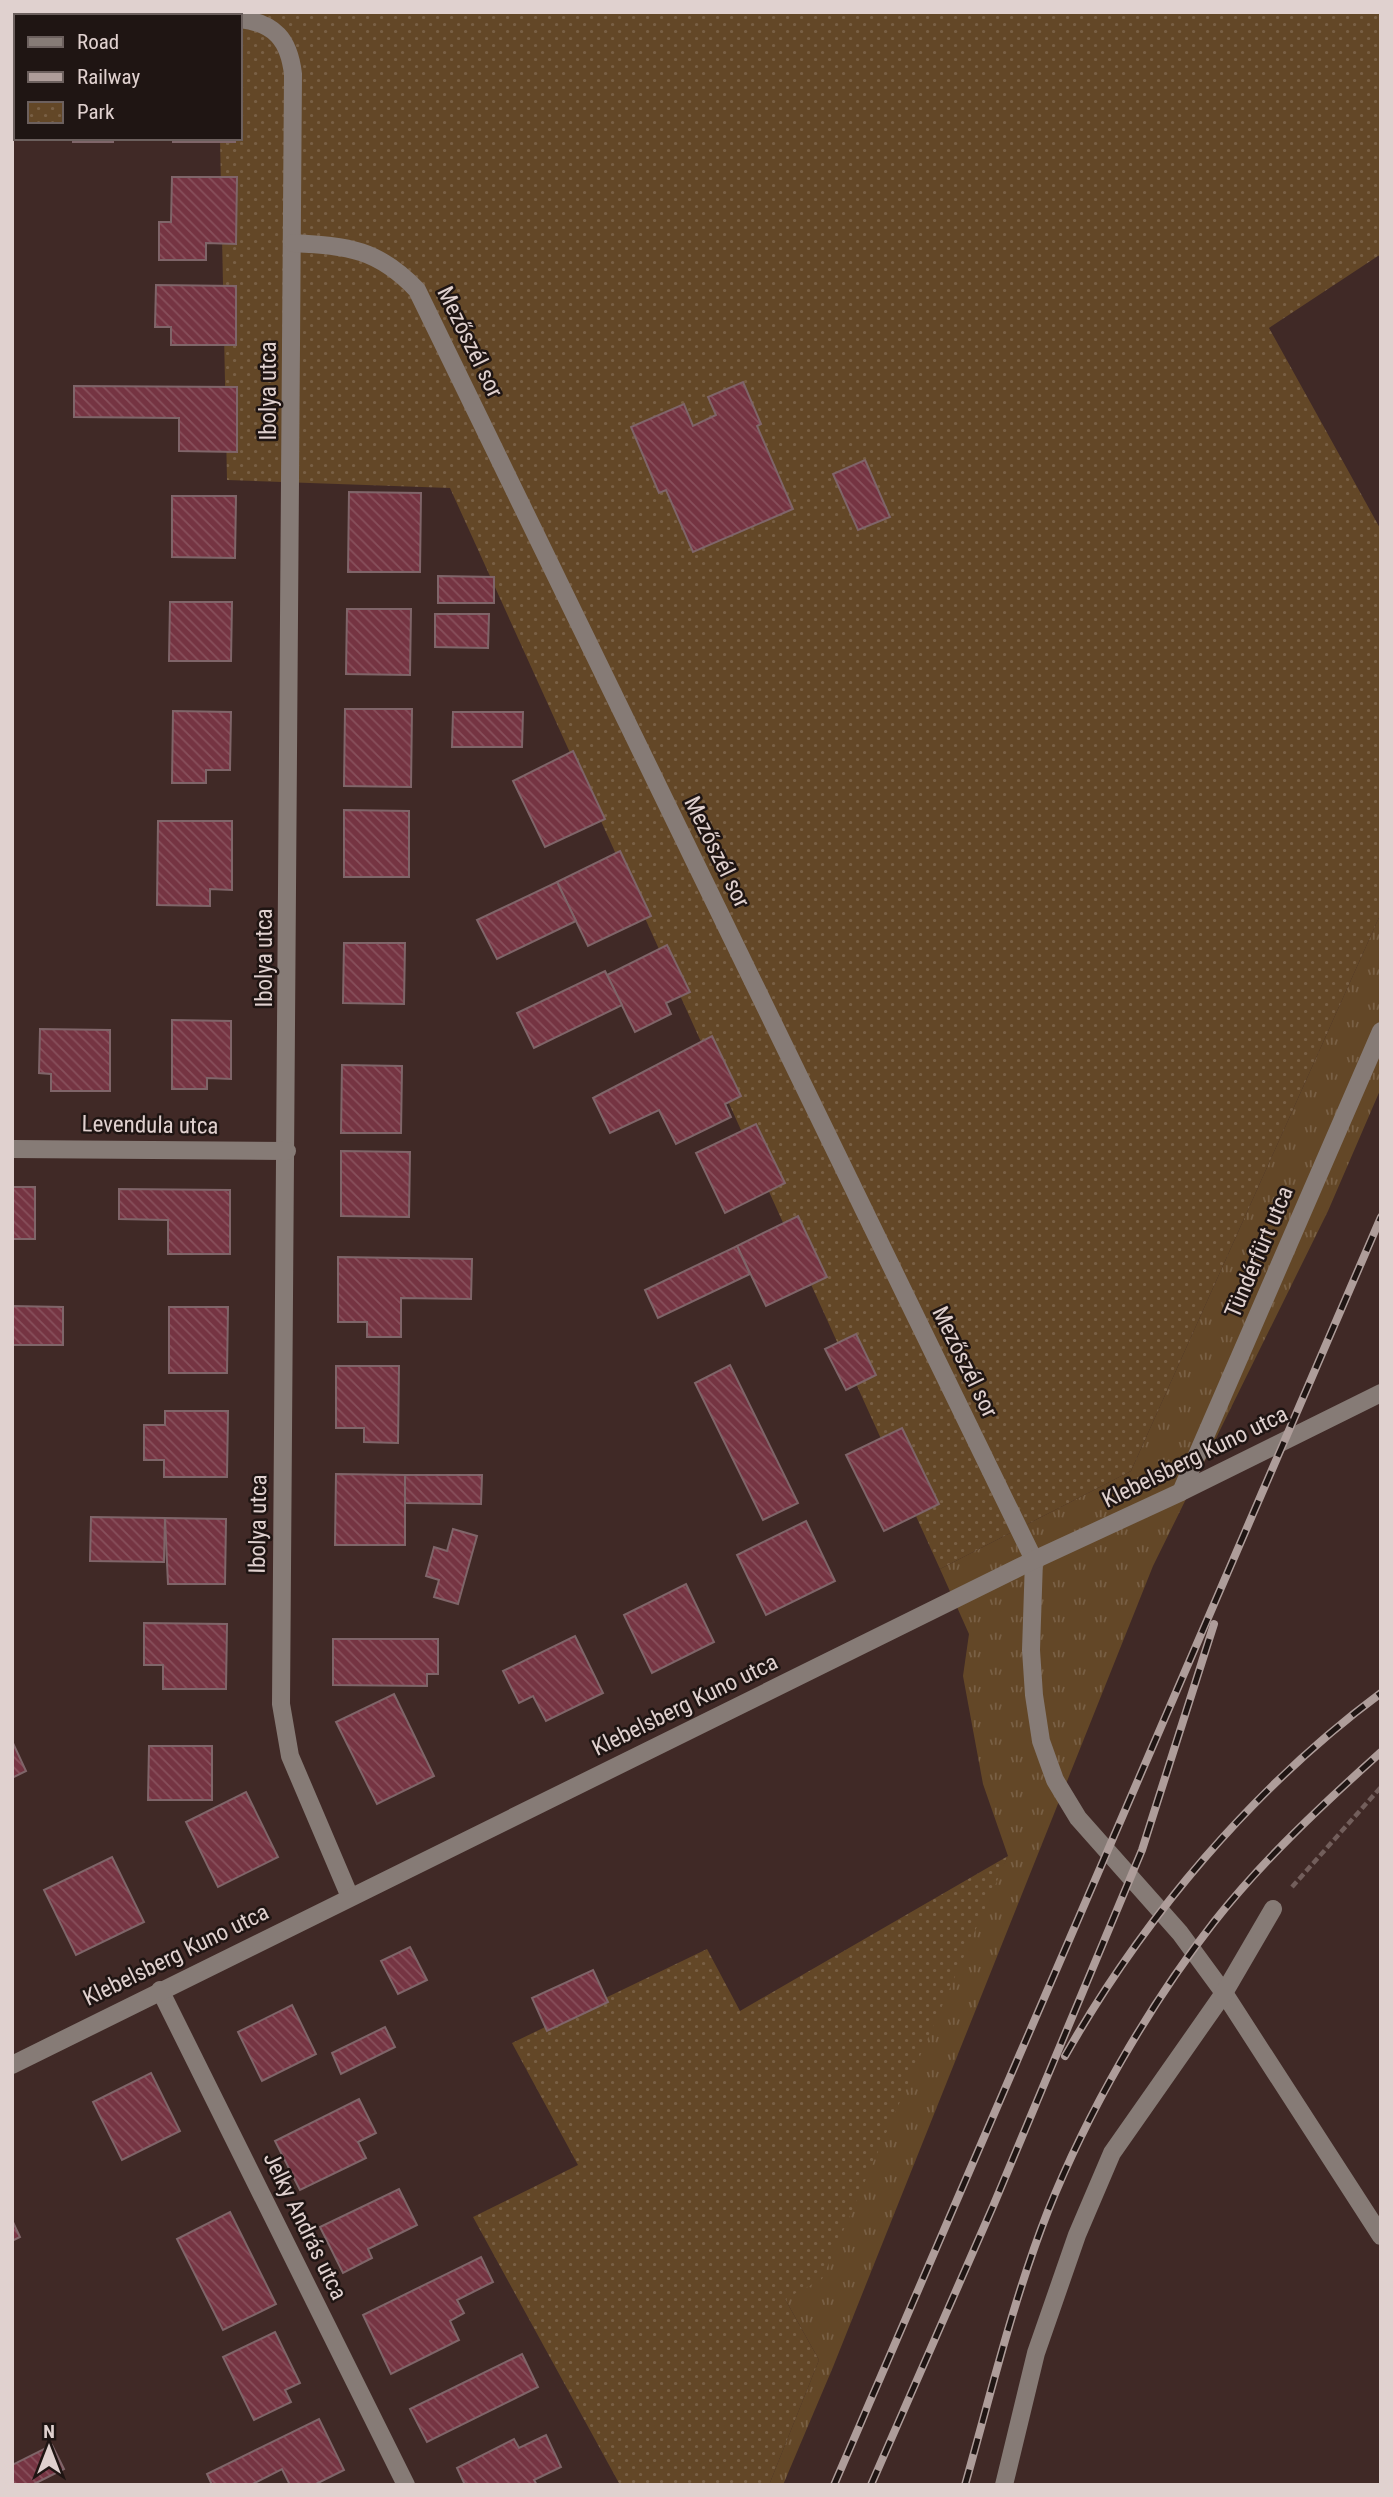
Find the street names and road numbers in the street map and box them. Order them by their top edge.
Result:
street label: Mezőszél sor [431,282,509,402]
street label: Ibolya utca [255,341,282,441]
street label: Mezőszél sor [678,792,756,912]
street label: Ibolya utca [251,908,278,1008]
street label: Levendula utca [81,1110,219,1140]
street label: Tündérfürt utca [1219,1182,1299,1322]
street label: Mezőszél sor [926,1302,1004,1422]
street label: Klebelsberg Kuno utca [1098,1400,1292,1514]
street label: Ibolya utca [244,1474,272,1574]
street label: Klebelsberg Kuno utca [588,1648,782,1762]
street label: Klebelsberg Kuno utca [79,1898,273,2012]
street label: Jelky András utca [258,2148,352,2304]

